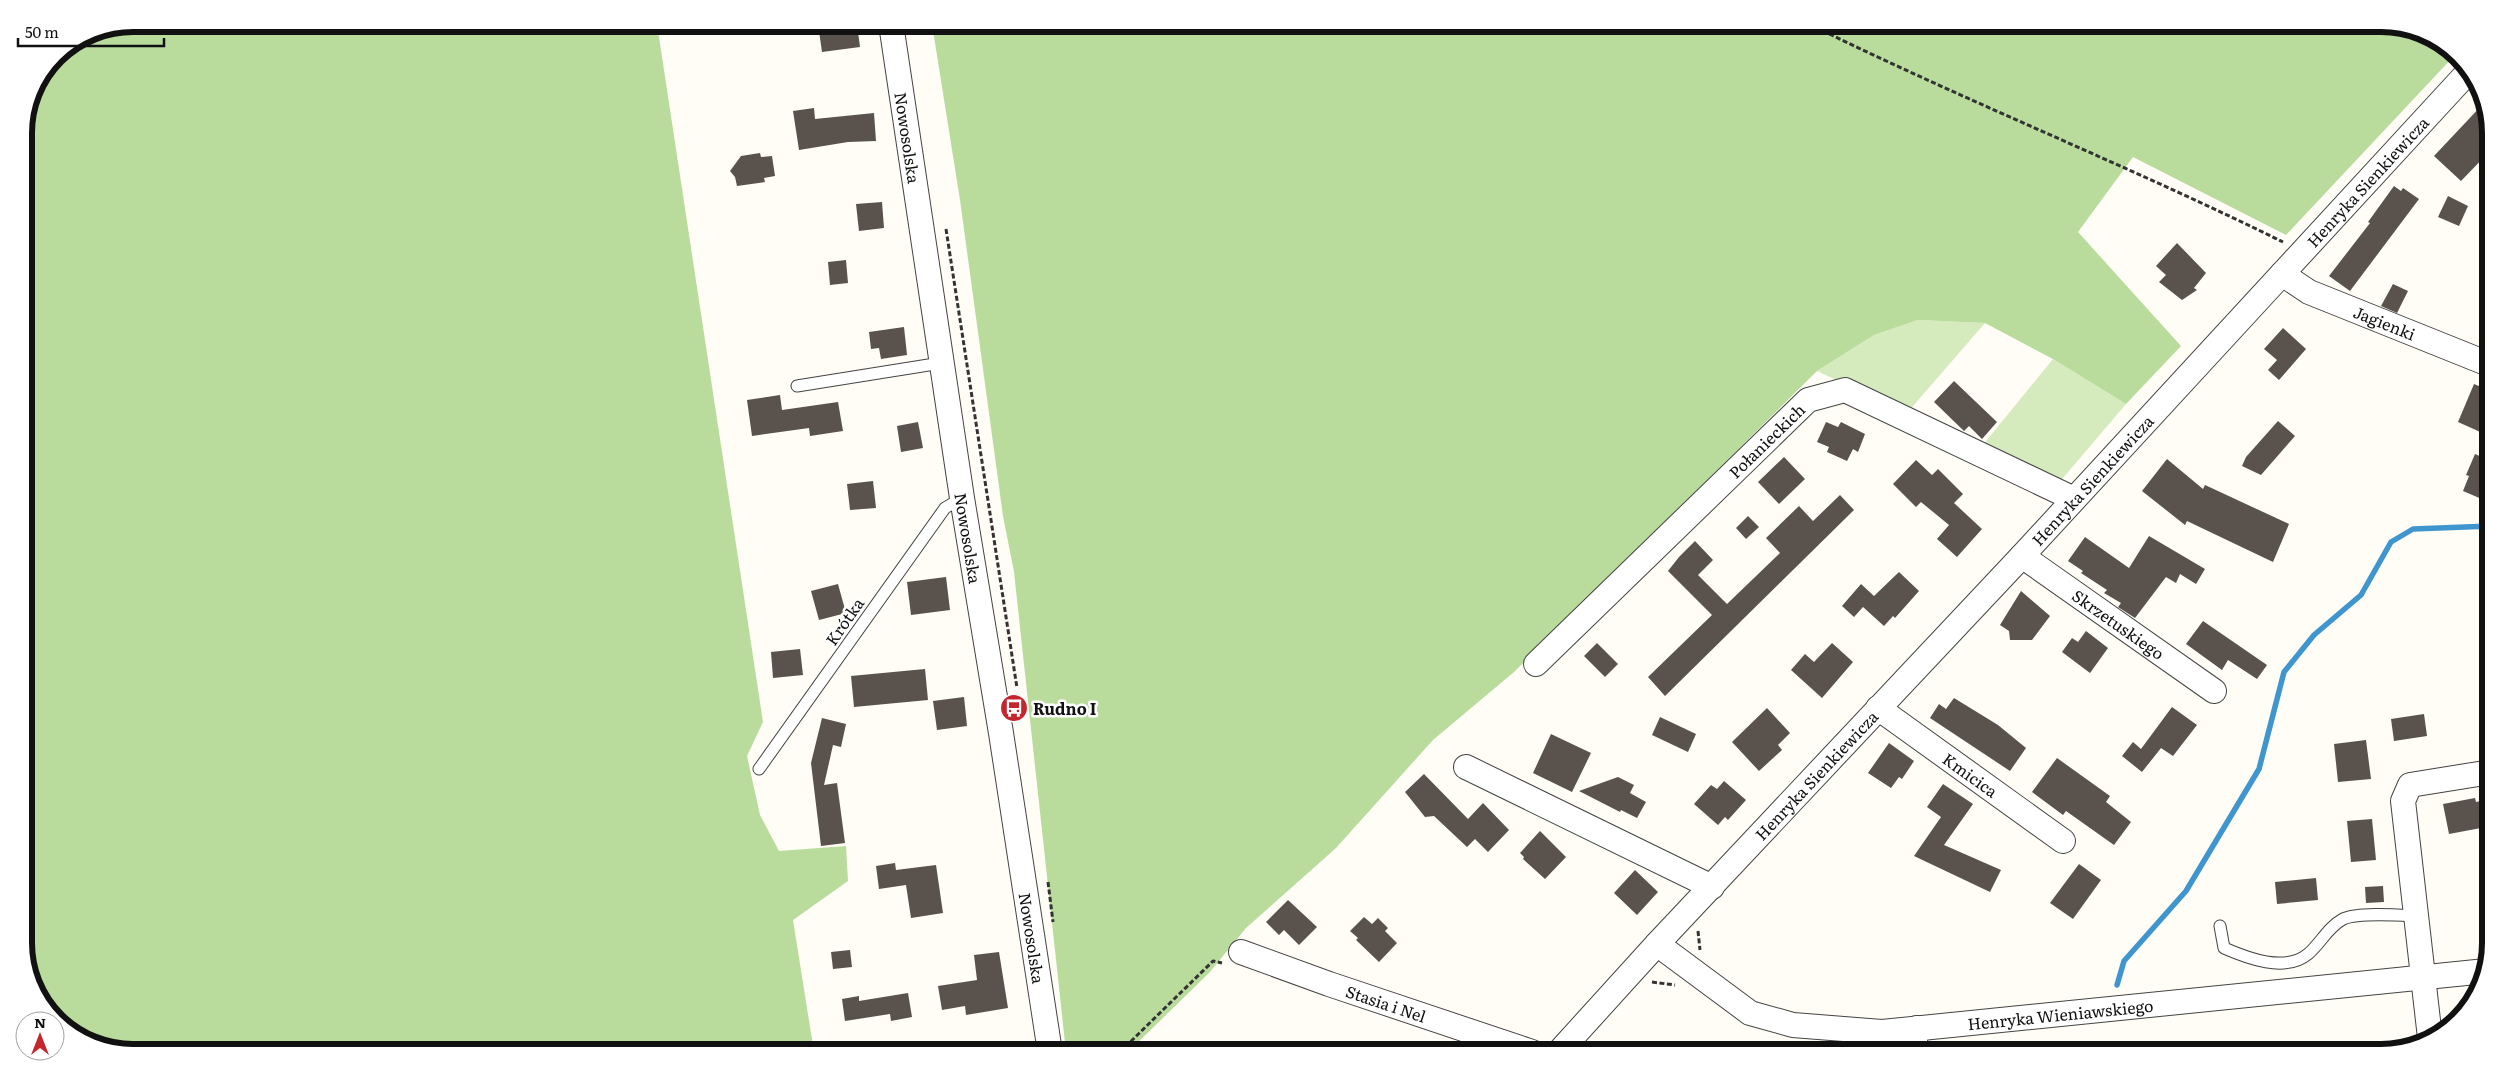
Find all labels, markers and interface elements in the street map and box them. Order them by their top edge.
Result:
scale bar [18,15,164,47]
text: 50 m [25,20,59,43]
street label: Nowosolska [889,91,927,185]
street label: Henryka Sienkiewicza [2301,110,2434,252]
street label: Jagienki [2350,299,2419,346]
street label: Połanieckich [1723,397,1810,483]
street label: Henryka Sienkiewicza [2026,409,2159,551]
street label: Nowosolska [949,491,988,586]
street label: Skrzetuskiego [2068,583,2170,665]
street label: Krótka [819,592,869,650]
bus stop icon: Rudno I [999,693,1029,723]
place label: Rudno I [1033,696,1097,720]
street label: Henryka Sienkiewicza [1749,704,1883,845]
street label: Kmicica [1938,746,2003,803]
street label: Nowosolska [1014,891,1051,986]
street label: Stasia i Nel [1343,979,1429,1028]
street label: Henryka Wieniawskiego [1966,993,2154,1035]
north arrow [15,1011,65,1061]
text: N [34,1012,46,1032]

